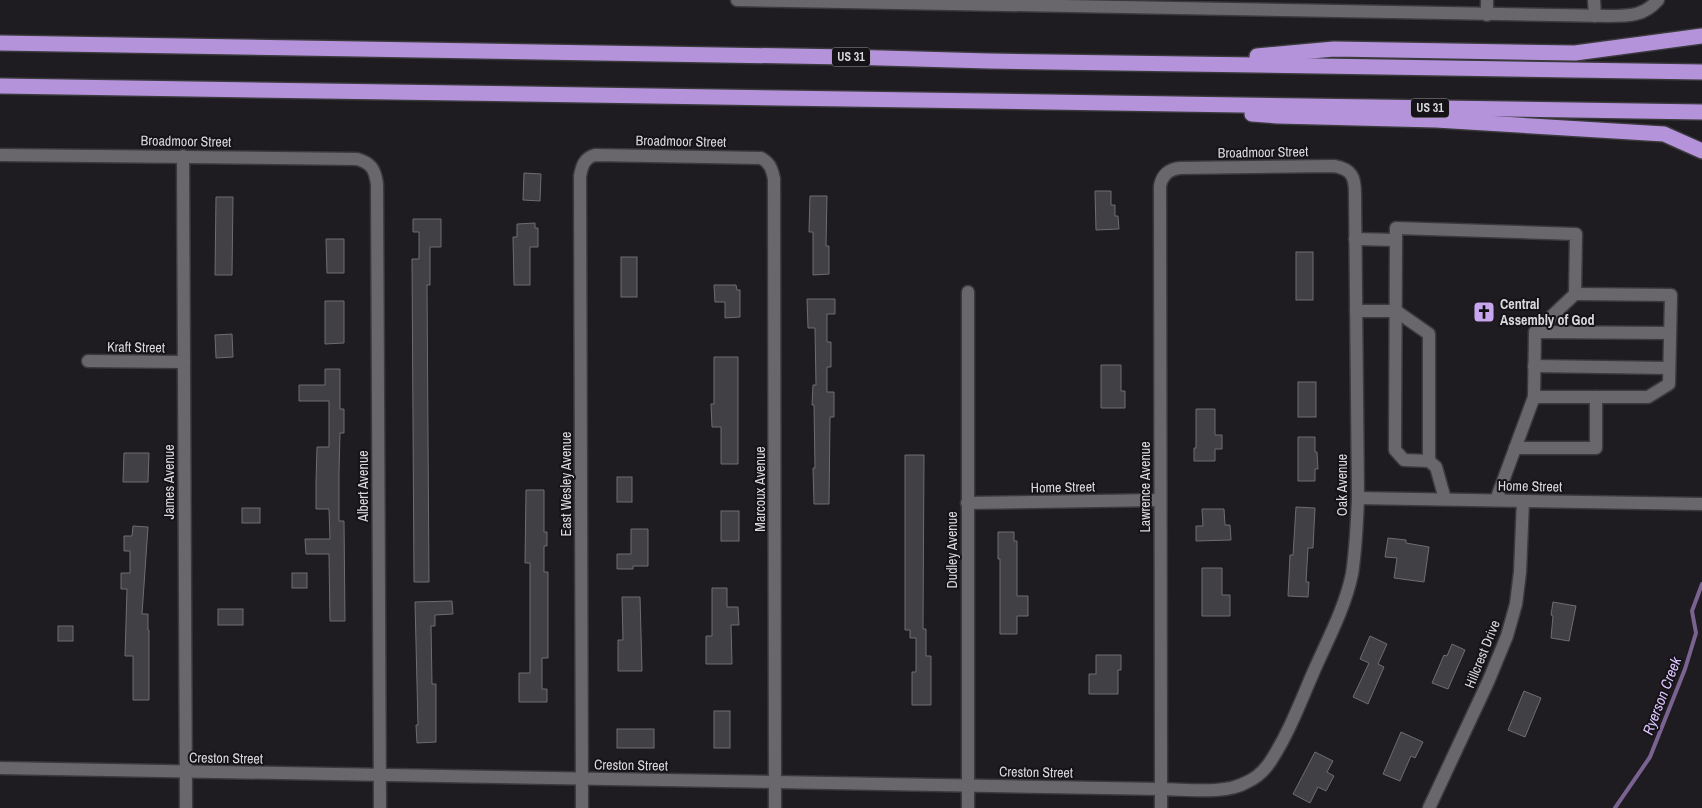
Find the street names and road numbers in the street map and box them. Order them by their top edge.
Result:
road number: US 31 [832,48,870,66]
road number: US 31 [1411,99,1449,118]
street label: Broadmoor Street [141,131,231,151]
street label: Broadmoor Street [636,131,726,151]
street label: Broadmoor Street [1218,142,1308,162]
street label: Kraft Street [107,337,165,357]
street label: East Wesley Avenue [557,432,575,536]
street label: Lawrence Avenue [1136,441,1154,533]
street label: James Avenue [160,444,178,520]
street label: Marcoux Avenue [751,446,769,532]
street label: Albert Avenue [354,450,372,523]
street label: Oak Avenue [1333,454,1351,516]
street label: Home Street [1498,476,1562,496]
street label: Home Street [1031,477,1095,497]
street label: Dudley Avenue [943,511,961,589]
street label: Hillcrest Drive [1460,617,1504,691]
street label: Creston Street [189,748,263,768]
street label: Creston Street [594,755,668,775]
street label: Creston Street [999,762,1073,782]

